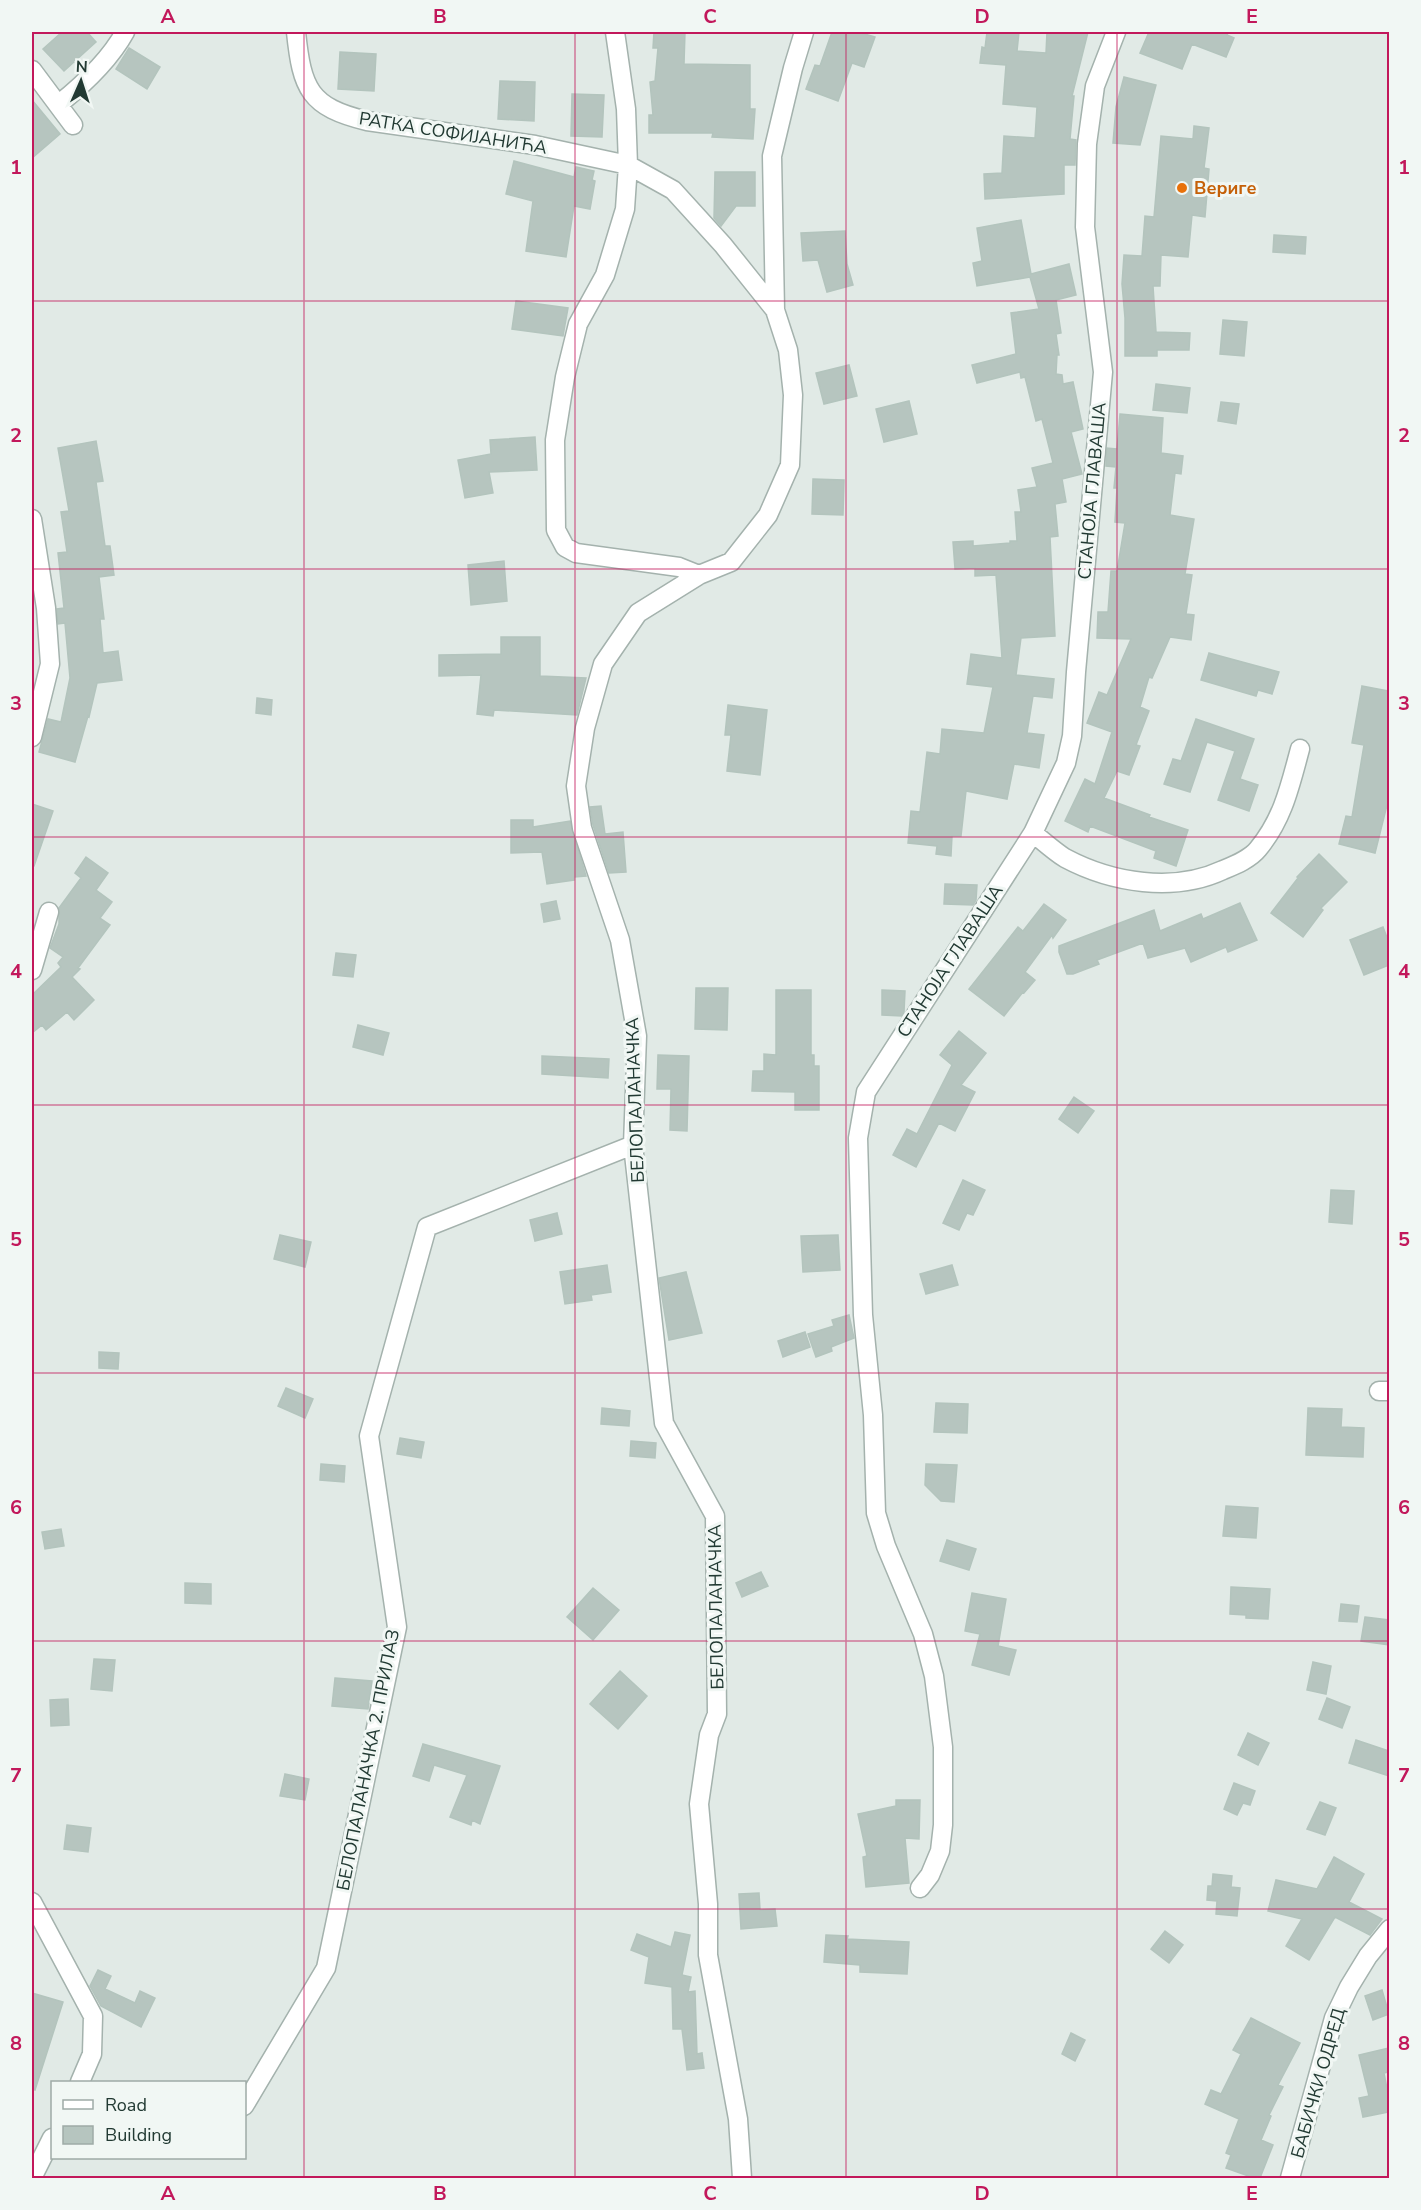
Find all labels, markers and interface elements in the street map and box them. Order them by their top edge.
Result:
text: A [161,3,176,30]
text: B [433,3,447,30]
text: C [703,3,717,30]
text: D [974,3,990,30]
text: E [1246,3,1258,30]
north arrow [51,51,111,111]
text: N [75,56,88,78]
street label: РАТКА СОФИЈАНИЋА [357,106,549,160]
text: 1 [10,154,22,181]
text: 1 [1398,154,1410,181]
place label: Вериге [1194,176,1257,200]
marker: Вериге [1175,181,1189,195]
street label: СТАНОЈА ГЛАВАША [1072,401,1112,581]
text: 2 [10,422,22,449]
text: 2 [1398,422,1410,449]
text: 3 [10,690,22,717]
text: 3 [1398,690,1410,717]
street label: СТАНОЈА ГЛАВАША [891,880,1009,1042]
text: 4 [10,958,22,985]
text: 4 [1398,958,1410,985]
street label: БЕЛОПАЛАНАЧКА [620,1017,650,1183]
text: 5 [10,1226,22,1253]
text: 5 [1398,1226,1410,1253]
text: 6 [10,1494,22,1521]
text: 6 [1398,1494,1410,1521]
street label: БЕЛОПАЛАНАЧКА [703,1524,729,1690]
street label: БЕЛОПАЛАНАЧКА 2. ПРИЛАЗ [331,1627,405,1893]
text: 7 [10,1762,22,1789]
text: 7 [1398,1762,1410,1789]
street label: БАБИЧКИ ОДРЕД [1285,2005,1351,2161]
text: 8 [10,2030,22,2057]
text: 8 [1398,2030,1410,2057]
legend [51,2081,246,2159]
text: Road [105,2093,147,2117]
text: Building [105,2123,172,2147]
text: A [161,2180,176,2207]
text: B [433,2180,447,2207]
text: C [703,2180,717,2207]
text: D [974,2180,990,2207]
text: E [1246,2180,1258,2207]

